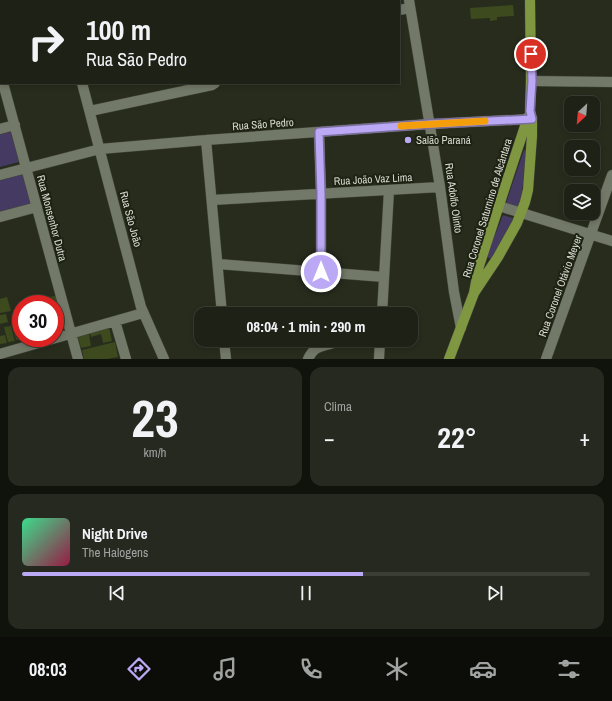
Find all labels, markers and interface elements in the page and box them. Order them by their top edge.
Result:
text: 100 m [86,11,151,49]
icon: right [20,16,72,68]
pin [514,37,548,71]
icon: arrive [520,43,542,65]
text: Rua São Pedro [86,47,187,72]
north arrow [564,96,600,132]
map controls [564,96,600,220]
street label: Rua São Pedro [232,115,294,133]
place label: Salão Paraná [416,133,471,147]
marker: Salão Paraná [403,135,413,145]
street label: Rua Coronel Saturnino de Alcântara [459,137,515,279]
button: search [564,140,600,176]
street label: Rua Adolfo Olinto [442,162,466,234]
street label: Rua João Vaz Lima [333,170,413,188]
street label: Rua Monsenhor Dutra [34,173,70,263]
button: layers [564,184,600,220]
street label: Rua São João [117,190,145,248]
street label: Rua Coronel Otávio Meyer [535,233,585,339]
position arrow [300,251,342,293]
speed limit sign: 30 [12,295,64,347]
text: 08:04 · 1 min · 290 m [247,316,365,337]
text: 23 [131,383,179,453]
text: Clima [324,398,352,415]
text: 22° [437,417,477,457]
text: − [324,423,335,453]
text: + [579,423,590,453]
text: km/h [143,444,167,461]
text: Night Drive [82,523,148,544]
text: The Halogens [82,544,148,561]
icon: previous [106,582,128,604]
icon: pause [295,582,317,604]
icon: next [484,582,506,604]
icon: directions [125,655,153,683]
icon: music [211,655,239,683]
icon: phone [297,655,325,683]
icon: climate [383,655,411,683]
icon: car [469,655,497,683]
icon: filters [555,655,583,683]
text: 08:03 [29,657,67,682]

